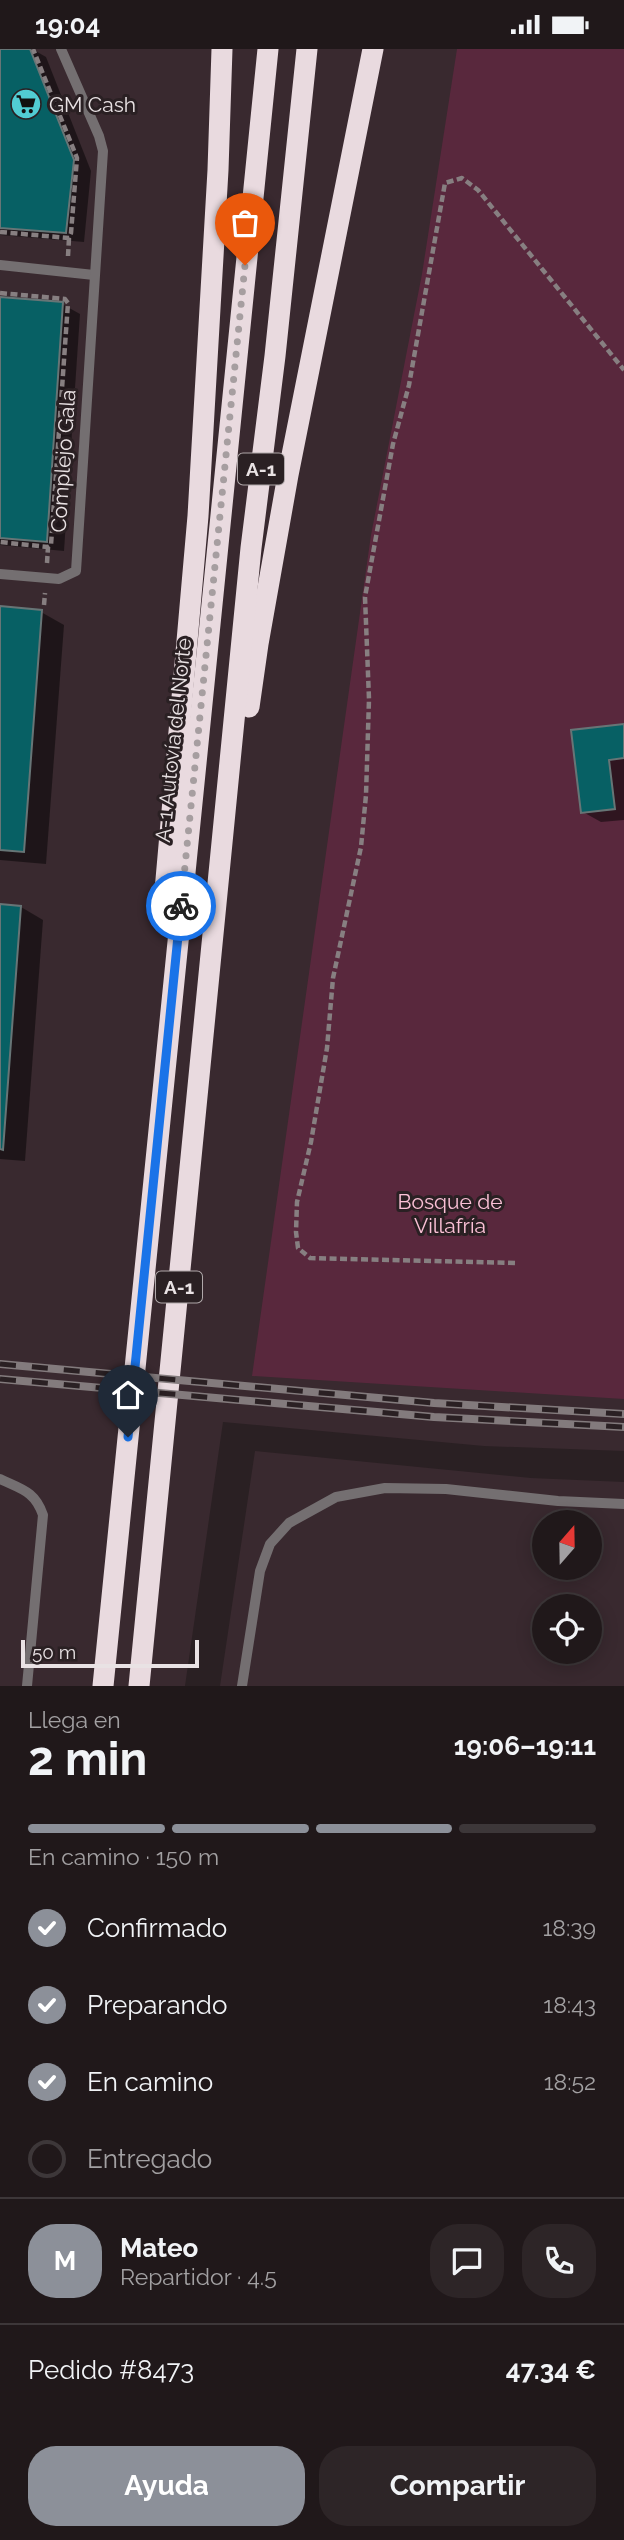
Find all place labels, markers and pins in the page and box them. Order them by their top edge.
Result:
supermarket icon: GM Cash [9,87,43,121]
place label: GM Cash [49,92,136,117]
pin [215,193,275,265]
pin [98,1365,158,1437]

